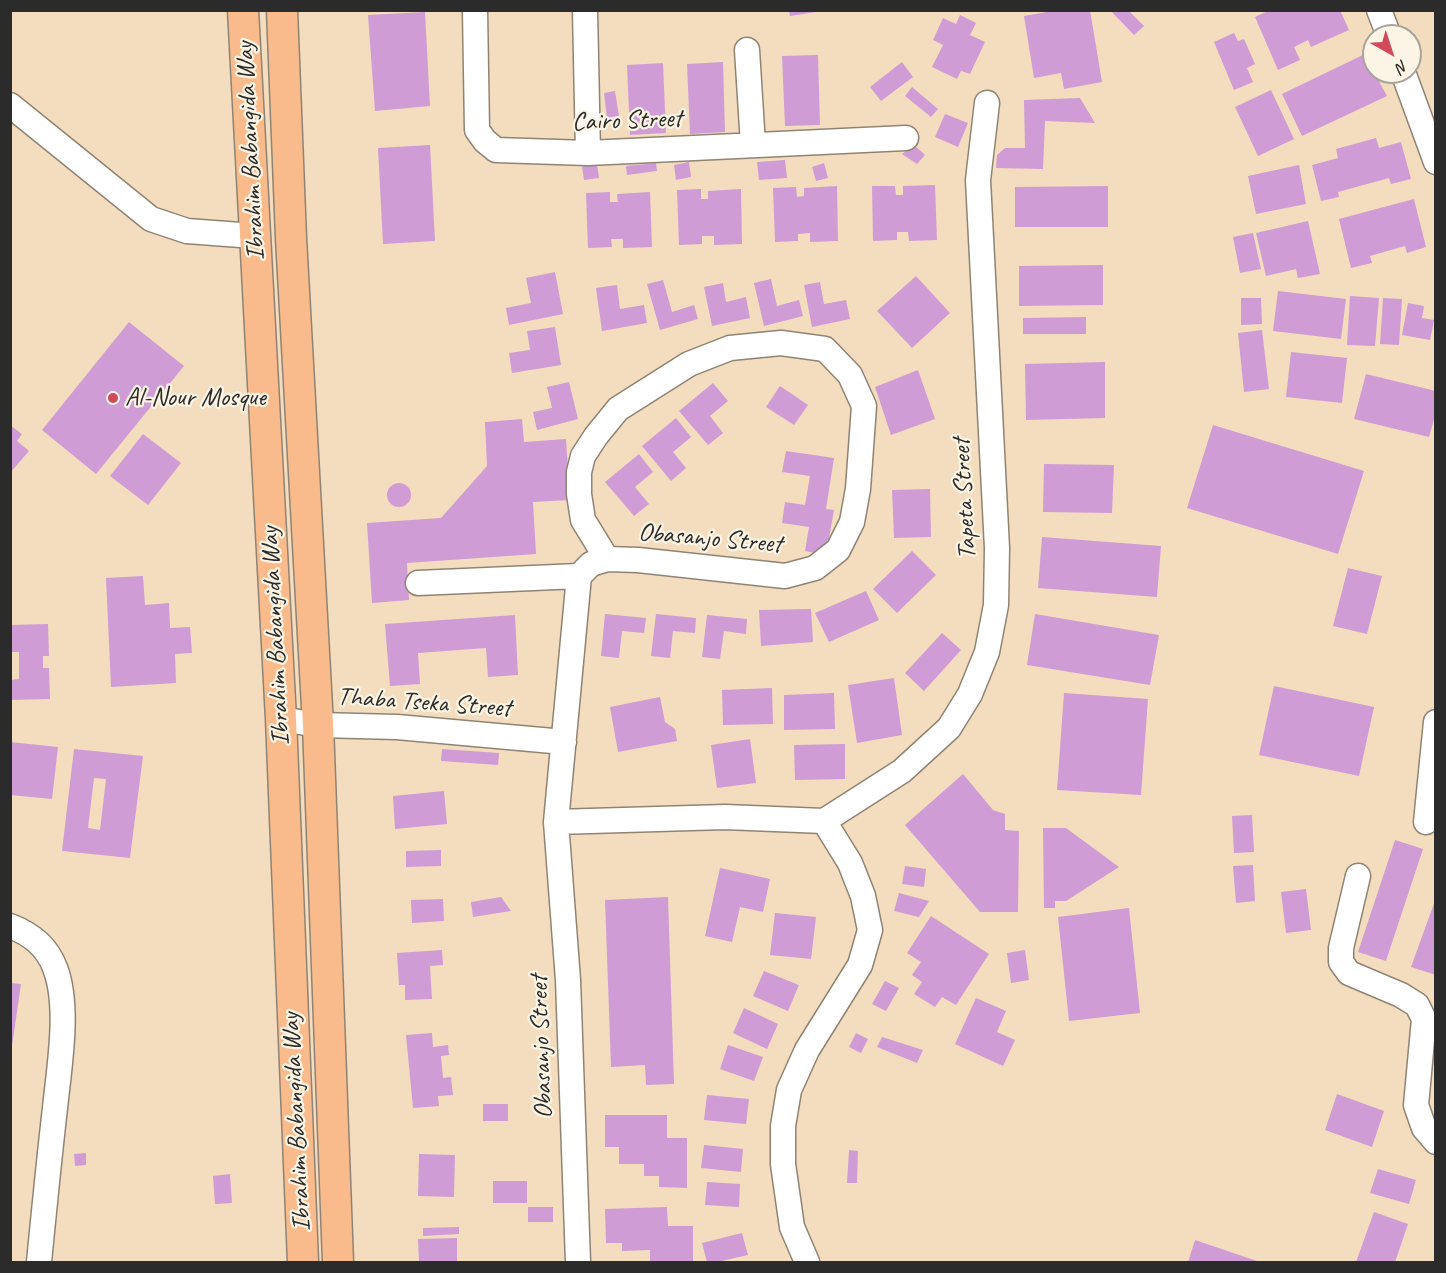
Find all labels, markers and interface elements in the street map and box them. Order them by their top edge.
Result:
north arrow [1362,24,1422,84]
street label: Ibrahim Babangida Way [230,41,272,261]
text: N [1392,56,1412,77]
street label: Cairo Street [572,103,682,139]
place label: Al-Nour Mosque [125,382,266,414]
marker: Al-Nour Mosque [106,391,120,405]
street label: Tapeta Street [946,438,984,560]
street label: Obasanjo Street [637,517,783,561]
street label: Ibrahim Babangida Way [255,526,297,746]
street label: Thaba Tseka Street [336,681,512,725]
street label: Obasanjo Street [524,975,560,1119]
street label: Ibrahim Babangida Way [276,1012,318,1232]

